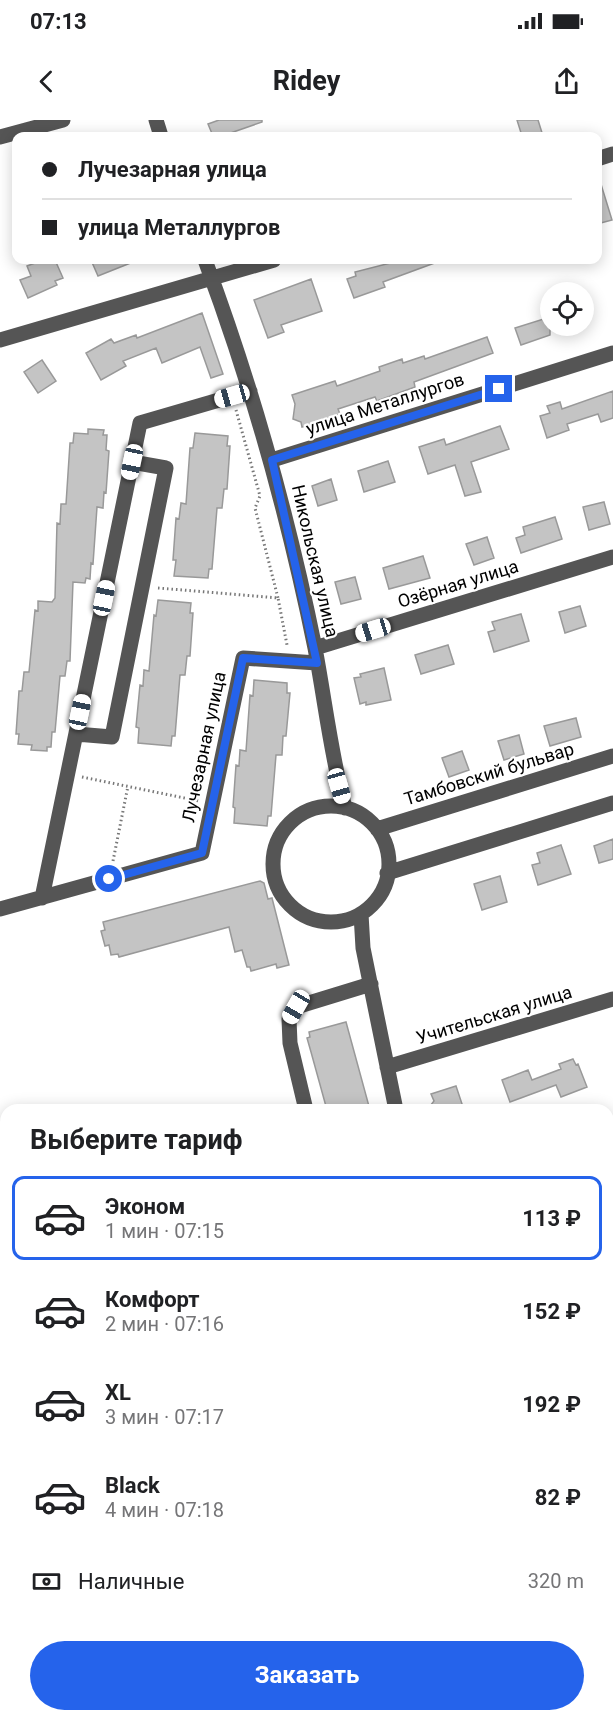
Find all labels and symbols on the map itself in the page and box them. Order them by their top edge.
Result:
street label: улица Металлургов [303,368,466,439]
route end [485,375,512,402]
car [212,382,252,410]
car [119,443,145,481]
street label: Никольская улица [288,483,343,639]
street label: Озёрная улица [395,555,521,612]
car [91,579,117,617]
car [353,616,393,644]
street label: Лучезарная улица [177,670,230,824]
car [67,693,93,731]
street label: Тамбовский бульвар [401,738,576,809]
car [325,766,353,806]
route start [95,865,122,892]
street label: Учительская улица [413,981,574,1048]
car [279,987,313,1027]

